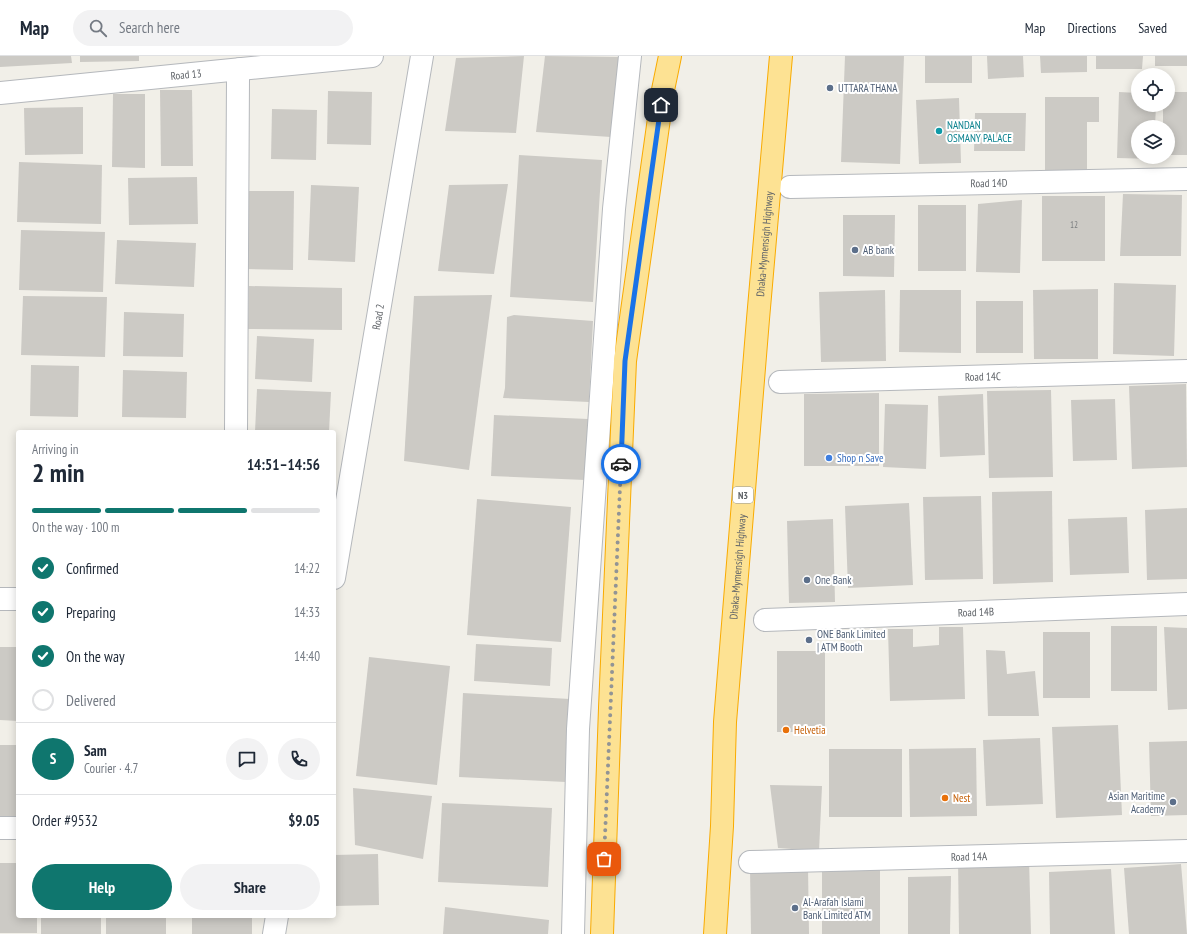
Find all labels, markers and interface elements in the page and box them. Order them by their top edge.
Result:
search box [73,10,353,46]
text: Map [20,16,49,40]
icon: search [87,17,109,39]
text: Search here [119,18,180,37]
text: Map [1025,19,1045,37]
text: Directions [1067,19,1116,37]
text: Saved [1138,19,1167,37]
street label: Road 13 [170,66,202,83]
map controls [1131,68,1175,164]
button: locate [1131,68,1175,112]
place label: UTTARA THANA [838,81,898,95]
marker: UTTARA THANA [825,83,835,93]
pin [644,88,678,122]
icon: home [650,94,672,116]
place label: NANDAN OSMANY PALACE [947,118,1012,145]
button: layers [1131,120,1175,164]
marker: NANDAN OSMANY PALACE [934,126,944,136]
street label: Road 14D [970,176,1008,190]
street label: Dhaka-Mymensigh Highway [753,190,776,297]
house number: 12 [1070,219,1078,230]
place label: AB bank [863,243,895,257]
marker: AB bank [850,245,860,255]
street label: Road 2 [369,303,387,331]
street label: Road 14C [965,369,1001,384]
text: Arriving in [32,441,79,458]
courier [601,444,641,484]
place label: Shop n Save [837,451,884,465]
icon: car [610,453,632,475]
marker: Shop n Save [824,453,834,463]
text: 14:51–14:56 [247,455,320,474]
text: 2 min [32,456,85,489]
road number: N3 [733,487,753,503]
street label: Dhaka-Mymensigh Highway [726,513,749,620]
text: On the way · 100 m [32,519,119,536]
icon: check [32,557,54,579]
text: Confirmed [66,559,119,578]
text: 14:22 [294,560,320,577]
place label: One Bank [815,573,852,587]
marker: One Bank [802,575,812,585]
icon: check [32,601,54,623]
text: Preparing [66,603,116,622]
text: 14:33 [294,604,320,621]
street label: Road 14B [957,604,994,620]
place label: ONE Bank Limited | ATM Booth [817,627,886,654]
marker: ONE Bank Limited | ATM Booth [804,635,814,645]
icon: check [32,645,54,667]
text: On the way [66,647,125,666]
text: 14:40 [294,648,320,665]
text: Delivered [66,691,116,710]
place label: Helvetia [794,723,826,737]
marker: Helvetia [781,725,791,735]
button: chat [226,738,268,780]
button: phone [278,738,320,780]
text: Sam [84,741,107,760]
text: S [50,749,56,768]
text: Courier · 4.7 [84,760,138,777]
place label: Asian Maritime Academy [1108,789,1166,816]
place label: Nest [953,791,970,805]
marker: Nest [940,793,950,803]
marker: Asian Maritime Academy [1168,797,1178,807]
text: Order #9532 [32,811,98,830]
text: $9.05 [288,811,320,830]
pin [587,842,621,876]
icon: bag [593,848,615,870]
street label: Road 14A [951,849,988,864]
button: Help [32,864,172,910]
button: Share [180,864,320,910]
place label: Al-Arafah Islami Bank Limited ATM [803,895,871,922]
marker: Al-Arafah Islami Bank Limited ATM [790,903,800,913]

